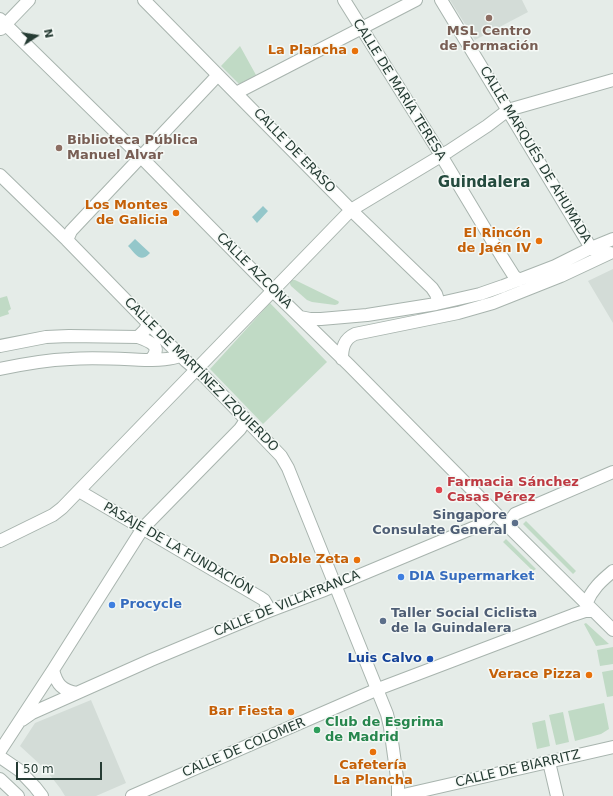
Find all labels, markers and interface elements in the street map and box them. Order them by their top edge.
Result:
marker: MSL Centro de Formación [484,13,494,23]
north arrow [16,16,56,56]
street label: CALLE DE MARÍA TERESA [349,16,449,164]
place label: MSL Centro de Formación [439,24,539,55]
text: N [41,28,56,39]
place label: La Plancha [268,43,347,59]
marker: La Plancha [350,46,360,56]
street label: CALLE MARQUÉS DE AHUMADA [476,64,594,246]
street label: CALLE DE ERASO [250,106,338,196]
place label: Biblioteca Pública Manuel Alvar [67,133,198,164]
marker: Biblioteca Pública Manuel Alvar [54,143,64,153]
district label: Guindalera [438,174,530,192]
place label: Los Montes de Galicia [85,198,168,229]
marker: Los Montes de Galicia [171,208,181,218]
place label: El Rincón de Jaén IV [457,226,531,257]
street label: CALLE AZCONA [213,230,295,312]
marker: El Rincón de Jaén IV [534,236,544,246]
street label: CALLE DE MARTÍNEZ IZQUIERDO [121,295,281,455]
place label: Farmacia Sánchez Casas Pérez [447,475,579,506]
marker: Farmacia Sánchez Casas Pérez [434,485,444,495]
street label: PASAJE DE LA FUNDACIÓN [100,500,256,598]
place label: Singapore Consulate General [372,508,507,539]
marker: Singapore Consulate General [510,518,520,528]
place label: Doble Zeta [269,552,349,568]
marker: Doble Zeta [352,555,362,565]
street label: CALLE DE VILLAFRANCA [212,568,362,640]
place label: DIA Supermarket [409,569,534,585]
marker: DIA Supermarket [396,572,406,582]
place label: Procycle [120,597,182,613]
marker: Procycle [107,600,117,610]
place label: Taller Social Ciclista de la Guindalera [391,606,537,637]
marker: Taller Social Ciclista de la Guindalera [378,616,388,626]
place label: Luis Calvo [348,651,422,667]
marker: Luis Calvo [425,654,435,664]
place label: Verace Pizza [489,667,581,683]
marker: Verace Pizza [584,670,594,680]
place label: Bar Fiesta [209,704,283,720]
marker: Bar Fiesta [286,707,296,717]
street label: CALLE DE COLOMER [180,715,308,781]
place label: Club de Esgrima de Madrid [325,715,444,746]
marker: Club de Esgrima de Madrid [312,725,322,735]
marker: Cafetería La Plancha [368,747,378,757]
street label: CALLE DE BIARRITZ [454,747,582,791]
scale bar [18,754,104,780]
place label: Cafetería La Plancha [333,758,413,789]
text: 50 m [23,762,54,776]

